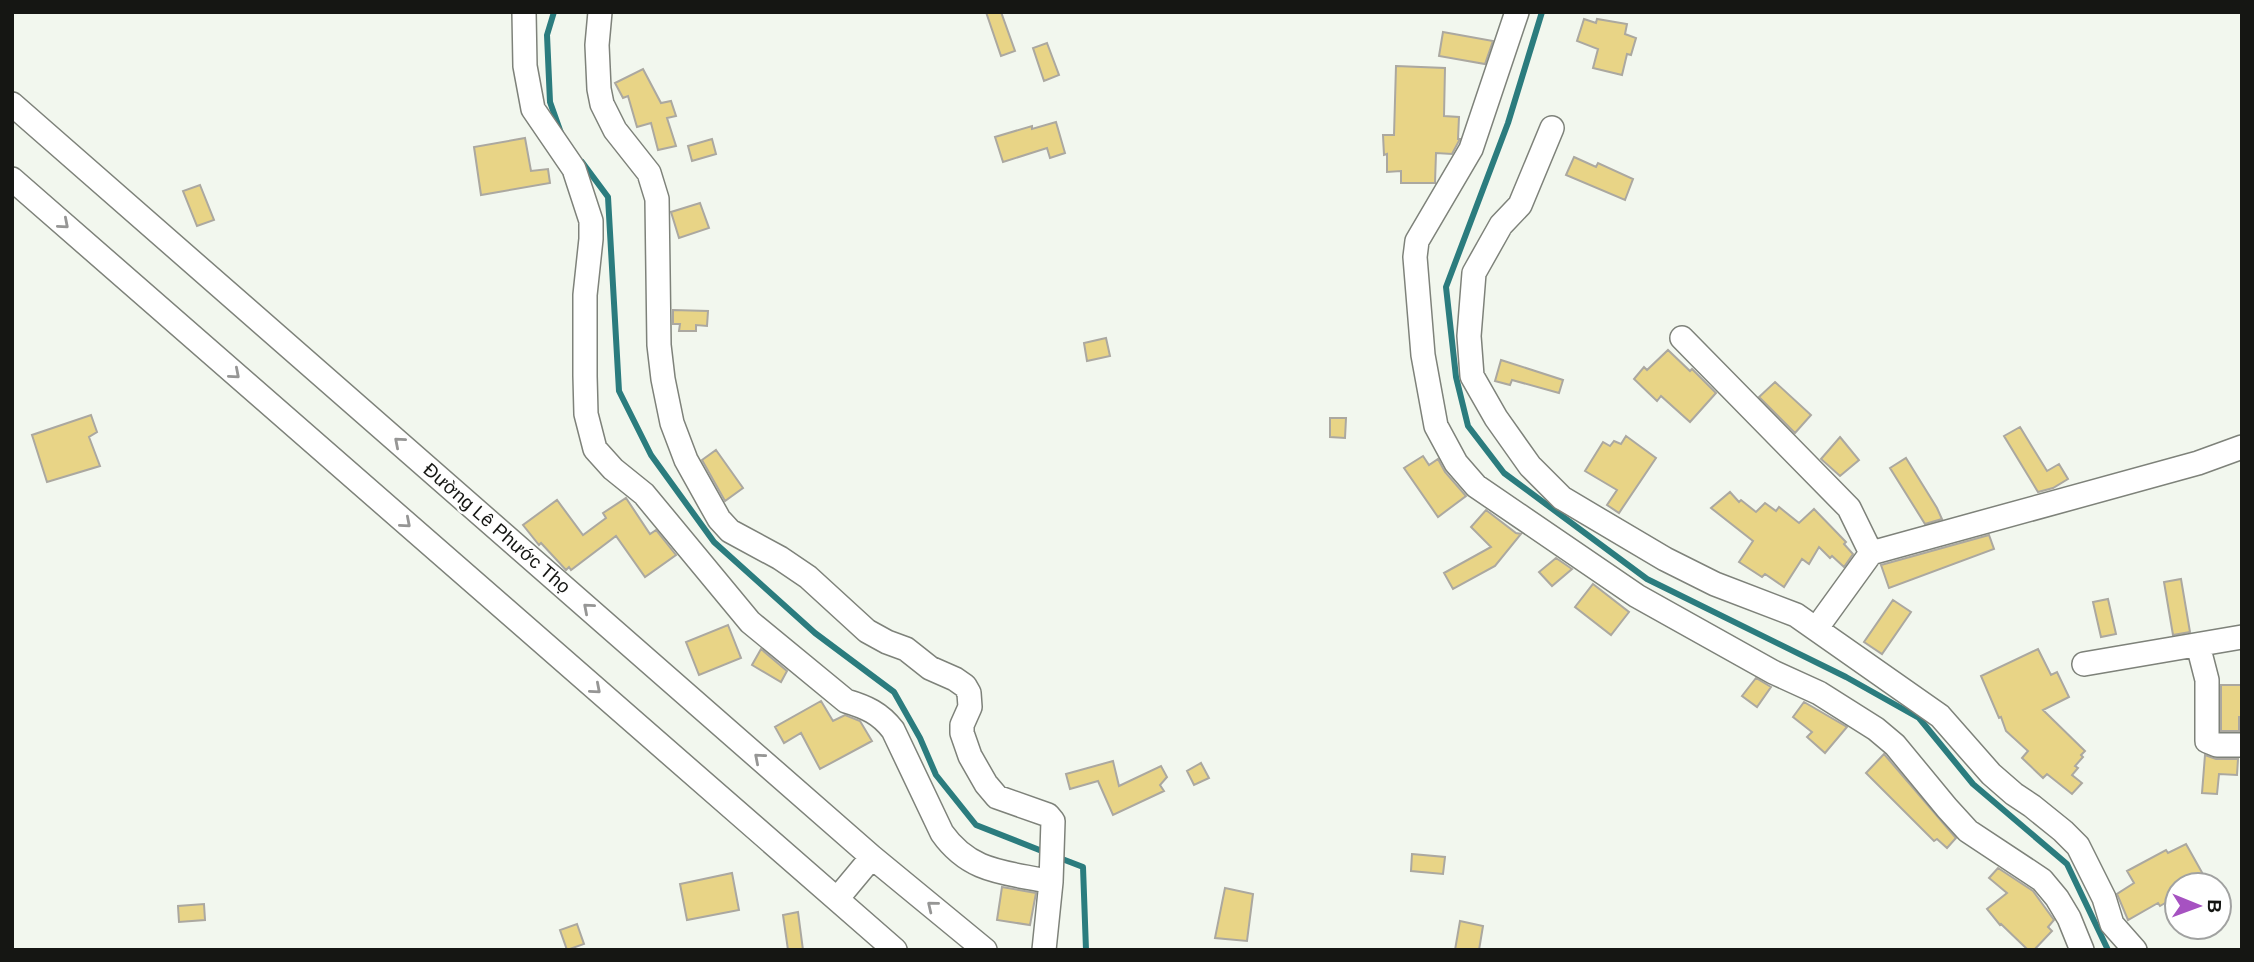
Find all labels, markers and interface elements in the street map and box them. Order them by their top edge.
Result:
one-way arrow [55,216,68,228]
one-way arrow [227,366,240,378]
one-way arrow [394,438,407,450]
street label: Đường Lê Phước Thọ [419,459,575,597]
one-way arrow [398,515,411,527]
one-way arrow [583,604,596,616]
one-way arrow [588,681,601,693]
one-way arrow [754,754,767,766]
north arrow [2163,871,2233,941]
text: B [2204,899,2225,913]
one-way arrow [927,902,939,915]

